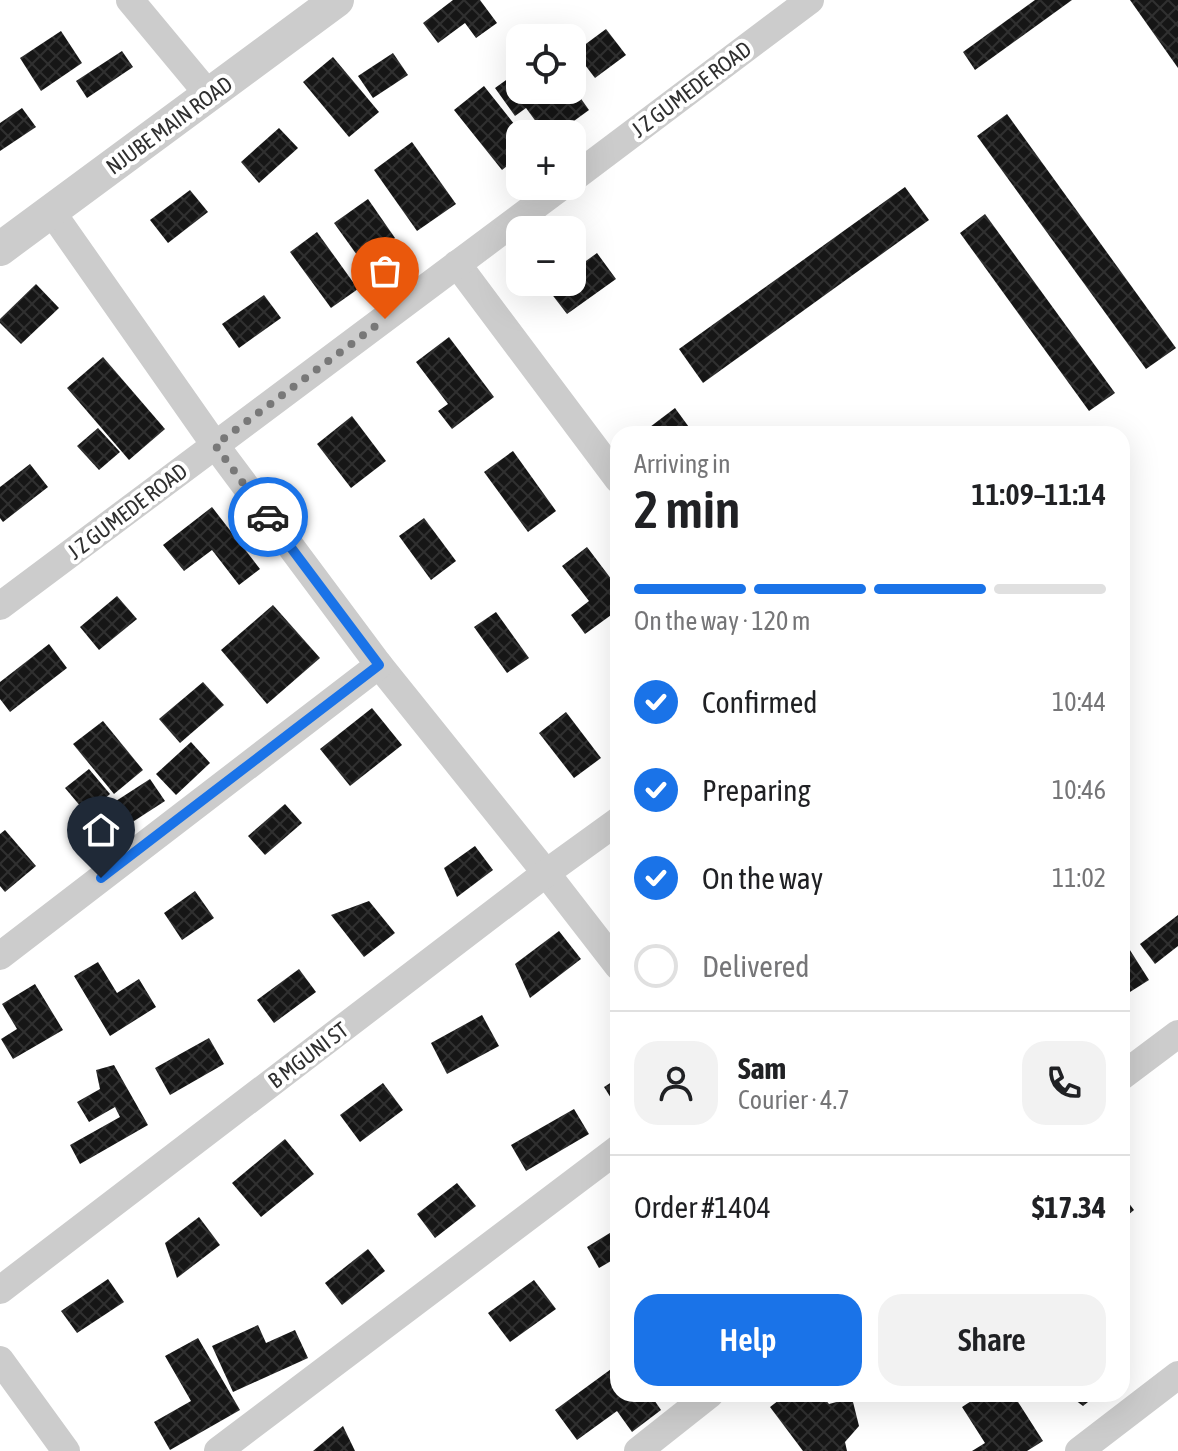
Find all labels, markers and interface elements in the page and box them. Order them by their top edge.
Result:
map controls [506,24,586,296]
button: locate [506,24,586,104]
street label: J Z GUMEDE ROAD [626,36,756,142]
street label: NJUBE MAIN ROAD [101,70,237,180]
button: + [506,120,586,200]
button: − [506,216,586,296]
pin [351,237,419,319]
icon: bag [363,249,407,293]
text: Arriving in [634,449,731,479]
street label: J Z GUMEDE ROAD [62,458,192,564]
courier [228,477,308,557]
text: 11:09–11:14 [971,477,1106,511]
text: 2 min [634,479,740,539]
icon: car [246,495,290,539]
text: On the way · 120 m [634,606,811,636]
icon: check [634,680,678,724]
text: Confirmed [702,685,817,719]
text: 10:44 [1052,687,1106,717]
icon: check [634,768,678,812]
text: Preparing [702,773,811,807]
text: 10:46 [1052,775,1106,805]
pin [67,796,135,878]
icon: home [79,808,123,852]
icon: check [634,856,678,900]
text: On the way [702,861,823,895]
text: 11:02 [1052,863,1106,893]
text: Delivered [702,949,810,983]
street label: B MGUNI ST [263,1016,353,1093]
button: person [634,1041,718,1125]
button: phone [1022,1041,1106,1125]
text: Sam [738,1051,786,1085]
text: Courier · 4.7 [738,1085,849,1115]
text: Order #1404 [634,1190,771,1224]
text: $17.34 [1032,1190,1106,1224]
button: Help [634,1294,862,1386]
button: Share [878,1294,1106,1386]

